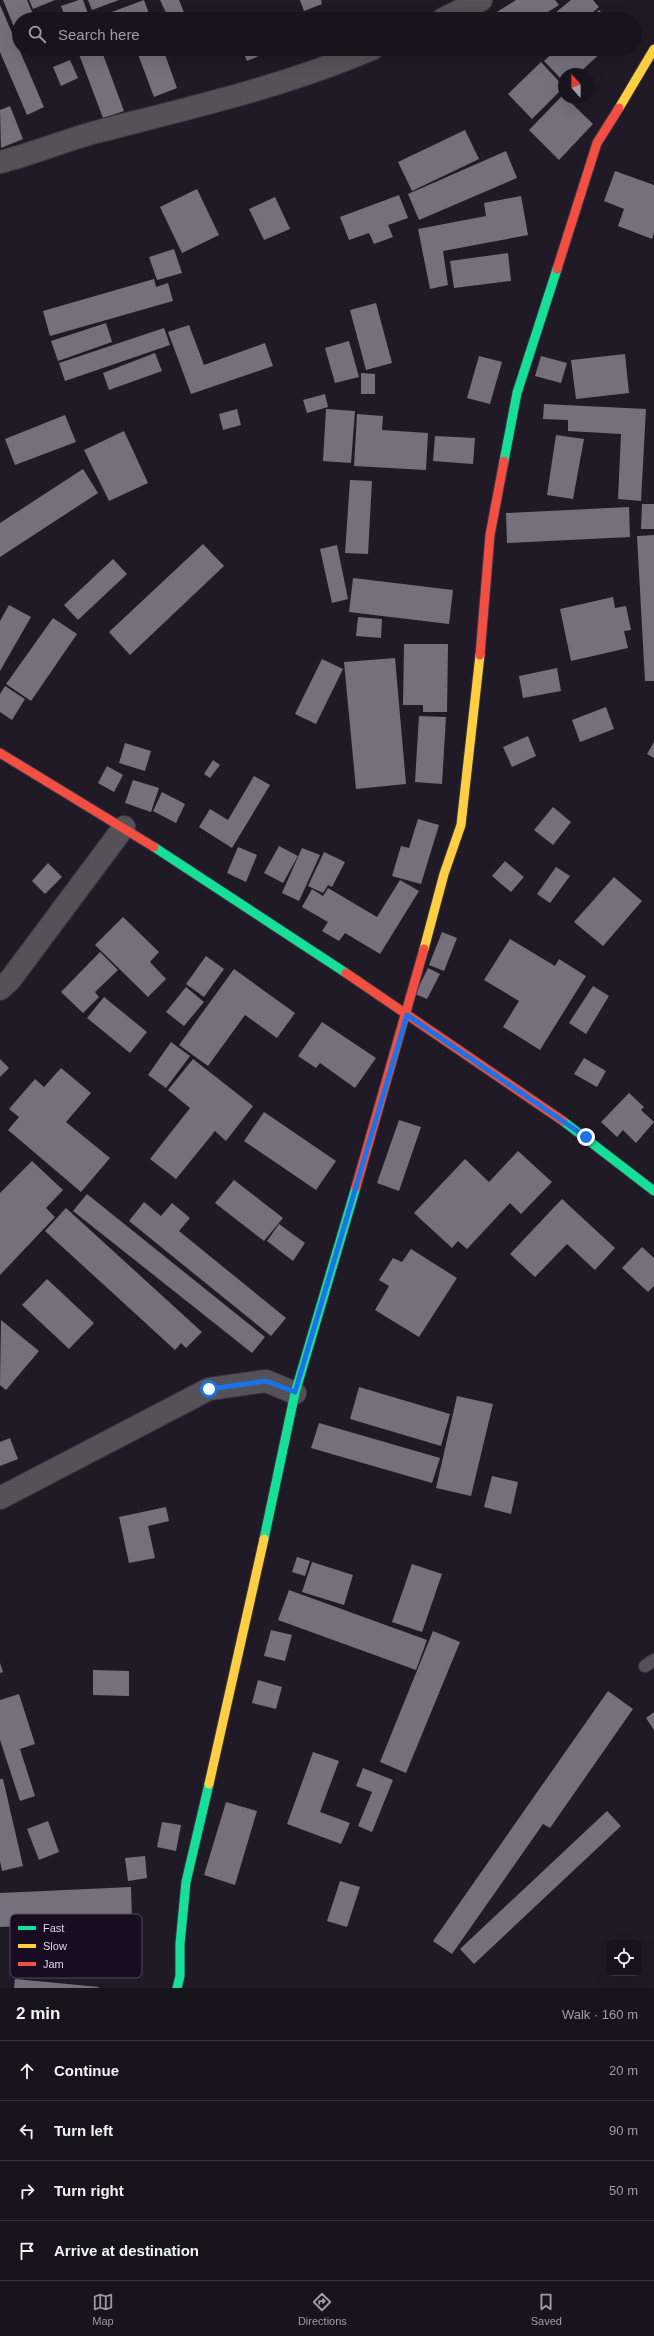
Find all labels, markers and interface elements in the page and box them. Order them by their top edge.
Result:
search box [12,12,642,56]
icon: search [26,23,48,45]
text: Search here [58,26,140,43]
north arrow [558,68,594,104]
route end [577,1128,595,1146]
route start [200,1380,218,1398]
legend [10,1914,142,1978]
text: Fast [43,1922,64,1934]
text: Slow [43,1940,67,1952]
map controls [606,1940,642,1976]
button: locate [606,1940,642,1976]
text: Jam [43,1958,64,1970]
text: 2 min [16,2004,60,2023]
text: Walk · 160 m [562,2007,638,2022]
icon: ahead [16,2060,38,2082]
text: Continue [54,2062,119,2079]
text: 20 m [609,2063,638,2078]
icon: left [16,2120,38,2142]
text: Turn left [54,2122,113,2139]
text: 90 m [609,2123,638,2138]
icon: right [16,2180,38,2202]
text: Turn right [54,2182,124,2199]
text: 50 m [609,2183,638,2198]
icon: arrive [16,2240,38,2262]
text: Arrive at destination [54,2242,199,2259]
tab: Map [92,2291,114,2327]
tab: Directions [298,2291,347,2327]
tab: Saved [531,2291,562,2327]

